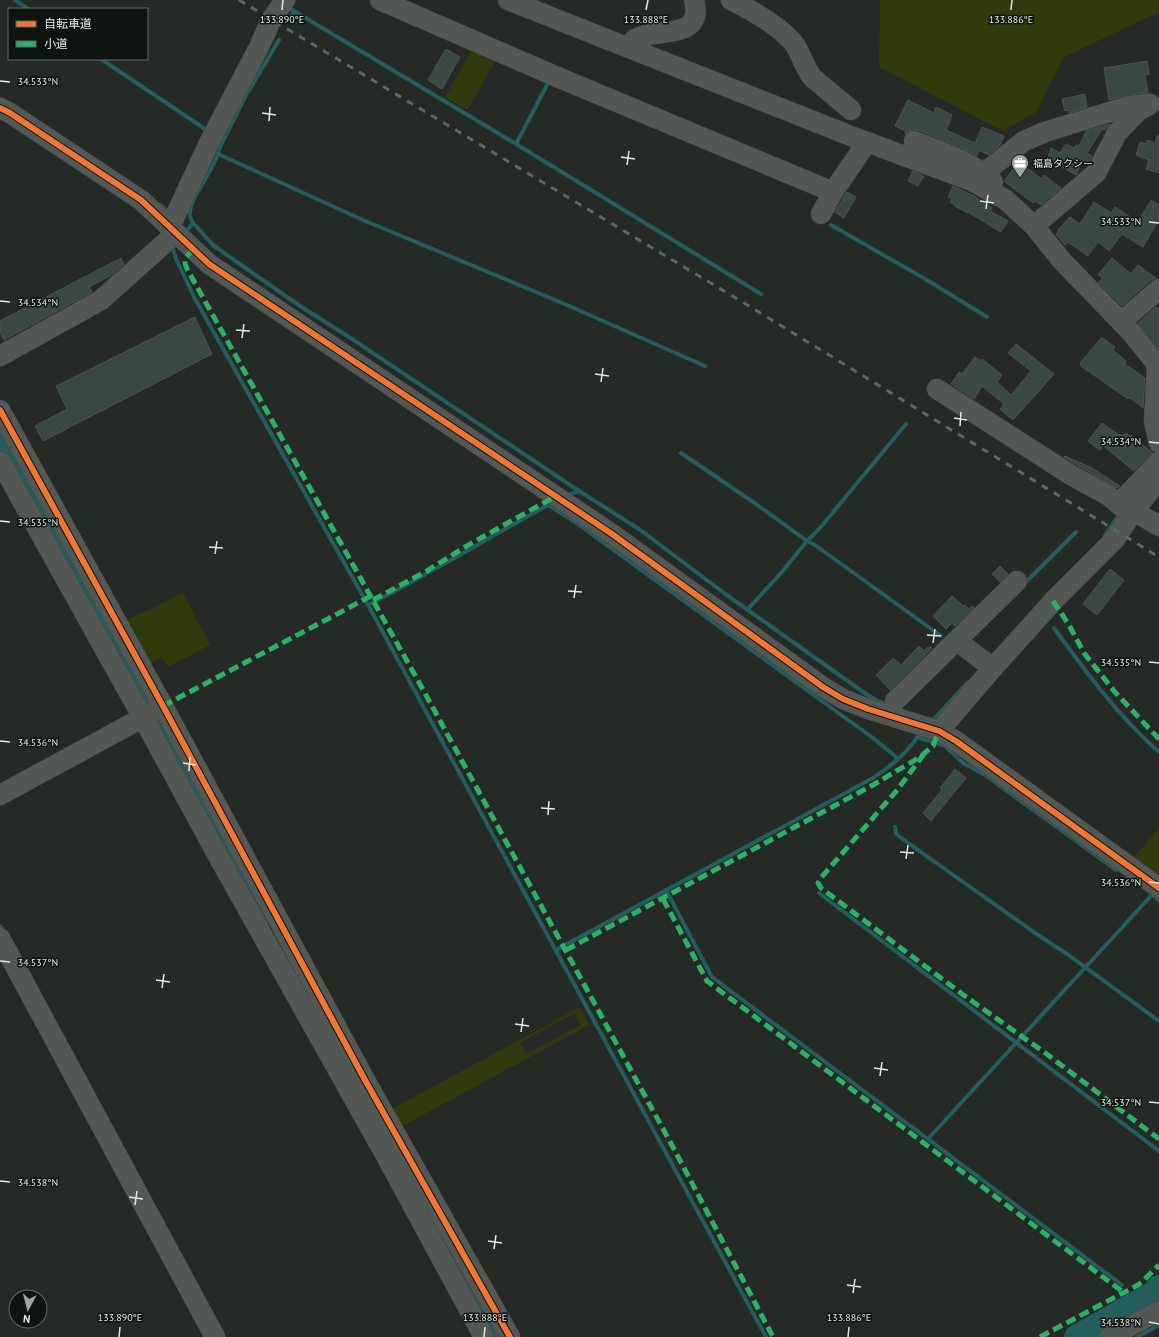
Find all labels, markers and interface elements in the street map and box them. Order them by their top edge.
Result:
legend [8,8,148,60]
text: 133.890°E [260,13,304,26]
text: 133.888°E [624,13,668,26]
text: 133.886°E [989,13,1033,26]
text: 自転車道 [44,16,92,31]
text: 小道 [44,36,68,51]
text: 34.533°N [18,75,58,88]
office icon: 福島タクシー [1010,153,1030,178]
place label: 福島タクシー [1033,157,1093,170]
text: 34.533°N [1101,215,1141,228]
text: 34.534°N [18,296,58,309]
text: 34.534°N [1101,435,1141,448]
text: 34.535°N [18,516,58,529]
text: 34.535°N [1101,656,1141,669]
text: 34.536°N [18,736,58,749]
text: 34.536°N [1101,876,1141,889]
text: 34.537°N [18,956,58,969]
text: 34.537°N [1101,1096,1141,1109]
text: 34.538°N [18,1176,58,1189]
north arrow [8,1289,48,1329]
text: 133.890°E [98,1311,142,1324]
text: 133.888°E [463,1311,507,1324]
text: 133.886°E [827,1311,871,1324]
text: N [22,1312,31,1326]
text: 34.538°N [1101,1316,1141,1329]

